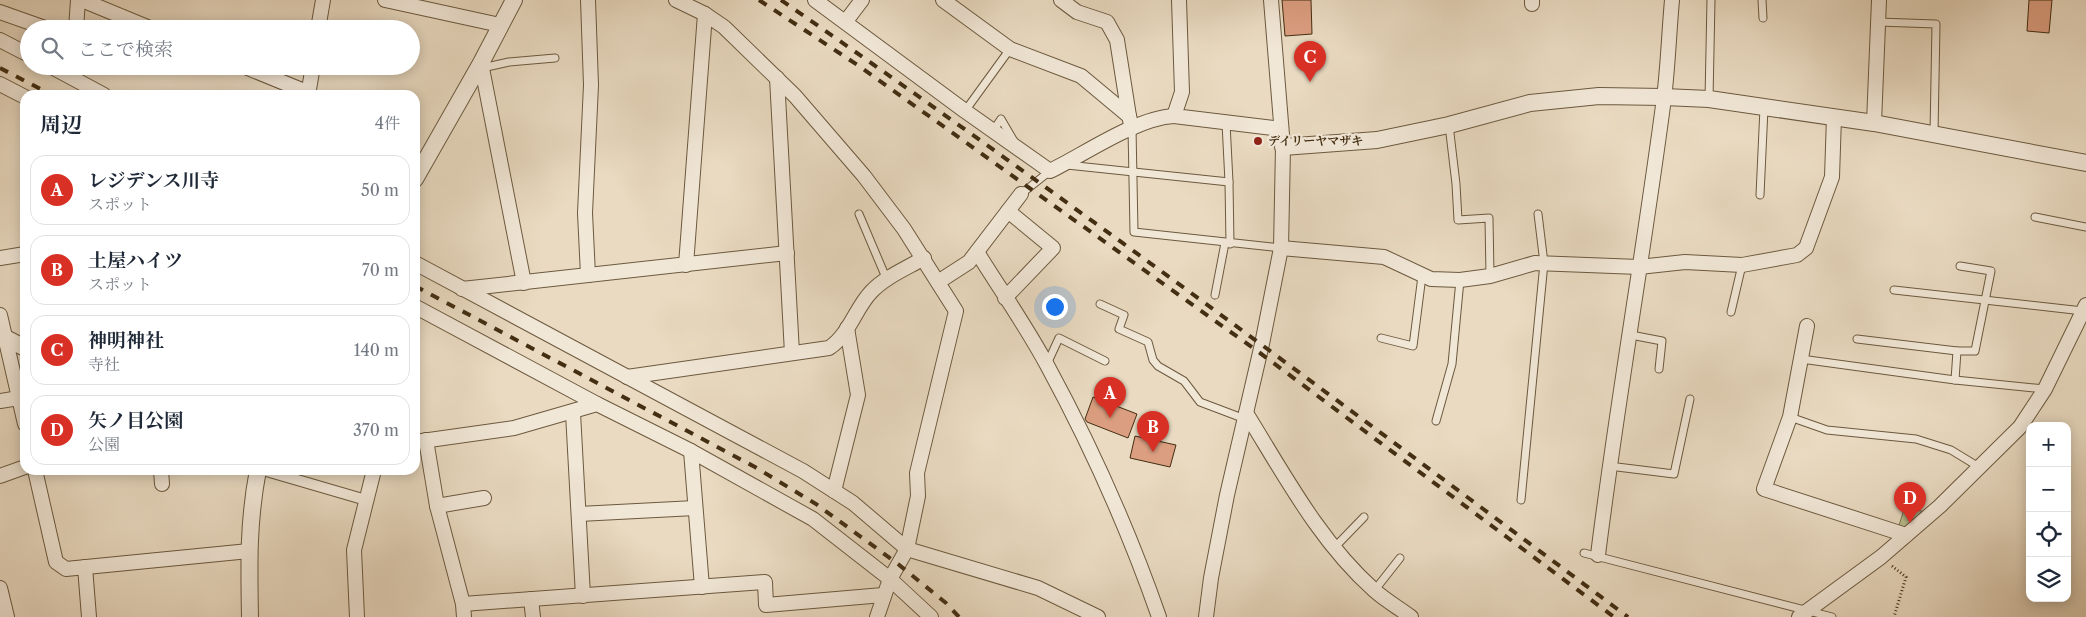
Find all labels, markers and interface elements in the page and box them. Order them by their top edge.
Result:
search box [20,20,420,75]
icon: search [38,34,66,62]
text: ここで検索 [78,38,173,61]
pin: C [1294,41,1326,82]
text: 周辺 [40,112,82,137]
text: 4件 [375,113,400,133]
place label: デイリーヤマザキ [1268,133,1363,148]
marker: デイリーヤマザキ [1252,135,1264,147]
text: レジデンス川寺 [88,169,220,192]
text: A [51,180,63,200]
text: 50 m [361,180,399,200]
text: スポット [88,194,152,214]
text: 土屋ハイツ [88,249,183,272]
text: B [51,260,63,280]
text: 70 m [362,260,399,280]
text: スポット [88,274,152,294]
your location [1042,294,1068,320]
text: 神明神社 [88,329,164,352]
text: C [51,340,63,360]
text: 140 m [354,340,399,360]
text: 寺社 [88,354,120,374]
pin: A [1094,377,1126,418]
text: 矢ノ目公園 [88,409,183,432]
pin: B [1137,411,1169,452]
text: D [50,420,64,440]
text: 370 m [353,420,399,440]
map controls [2026,422,2071,602]
button: + [2026,422,2071,467]
text: 公園 [88,434,120,454]
button: − [2026,467,2071,512]
pin: D [1894,482,1926,523]
button: locate [2026,512,2071,557]
button: layers [2026,557,2071,602]

